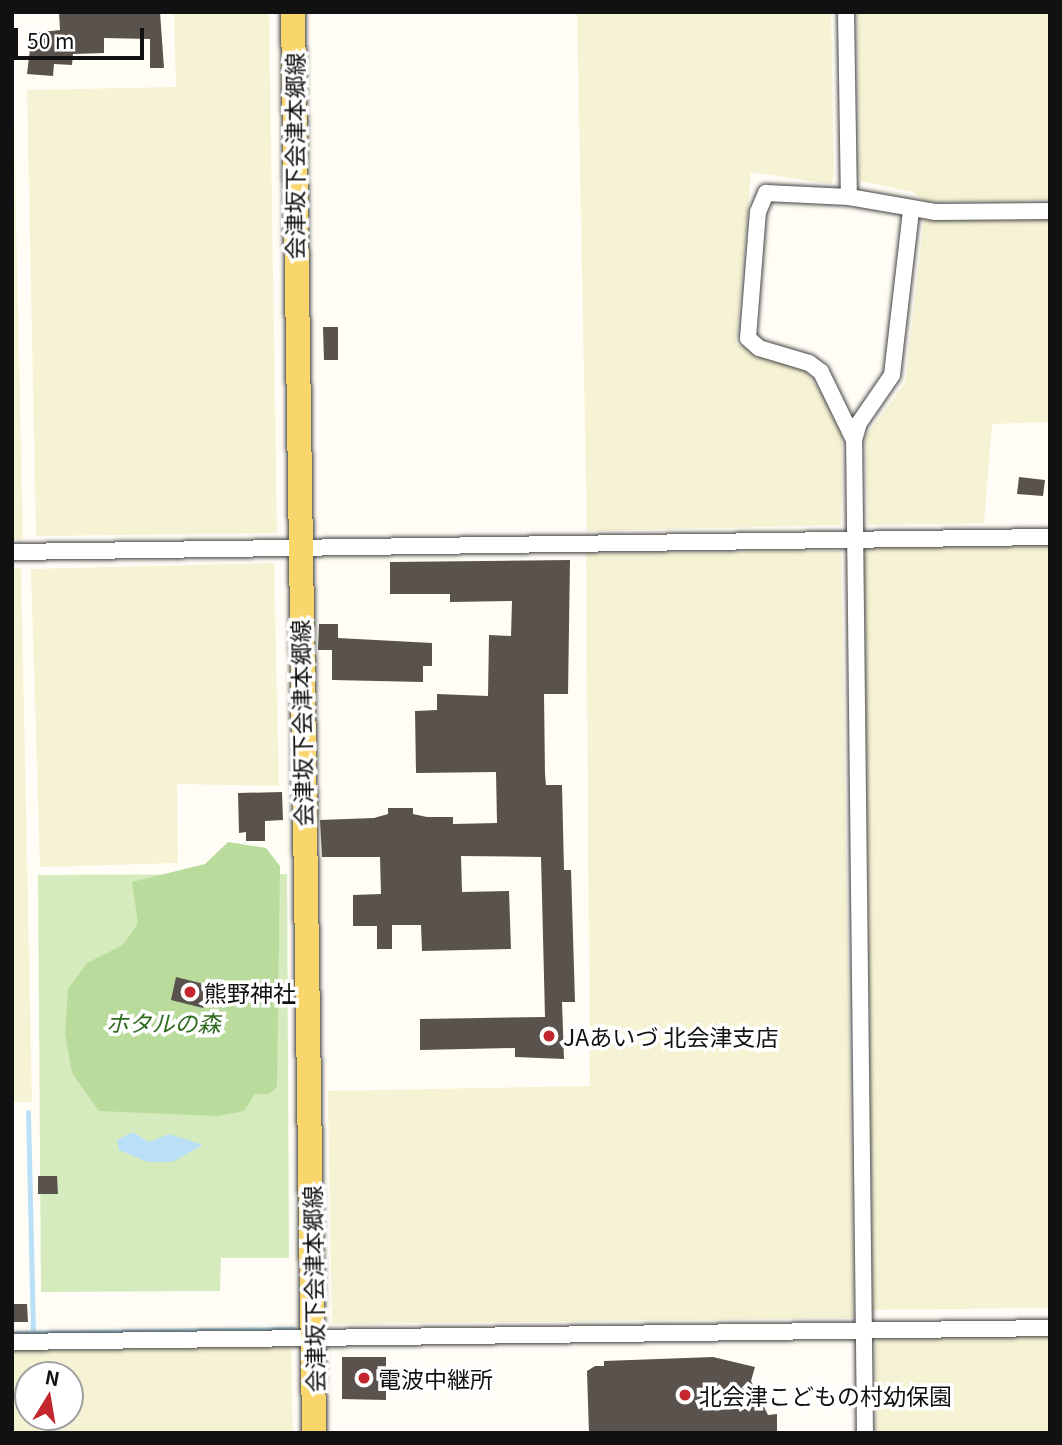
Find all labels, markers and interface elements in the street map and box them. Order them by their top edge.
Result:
scale bar [18,14,147,58]
text: 50 m [27,25,74,55]
street label: 会津坂下会津本郷線 [280,53,308,259]
street label: 会津坂下会津本郷線 [285,619,317,827]
place label: 熊野神社 [204,978,296,1006]
marker: 熊野神社 [182,984,198,1000]
park label: ホタルの森 [106,1008,220,1036]
place label: JAあいづ 北会津支店 [563,1022,778,1050]
marker: JAあいづ 北会津支店 [541,1028,557,1044]
street label: 会津坂下会津本郷線 [297,1185,329,1393]
north arrow [14,1361,84,1431]
text: N [43,1362,62,1391]
place label: 電波中継所 [378,1364,493,1392]
marker: 電波中継所 [356,1370,372,1386]
place label: 北会津こどもの村幼保園 [699,1381,952,1409]
marker: 北会津こどもの村幼保園 [677,1387,693,1403]

